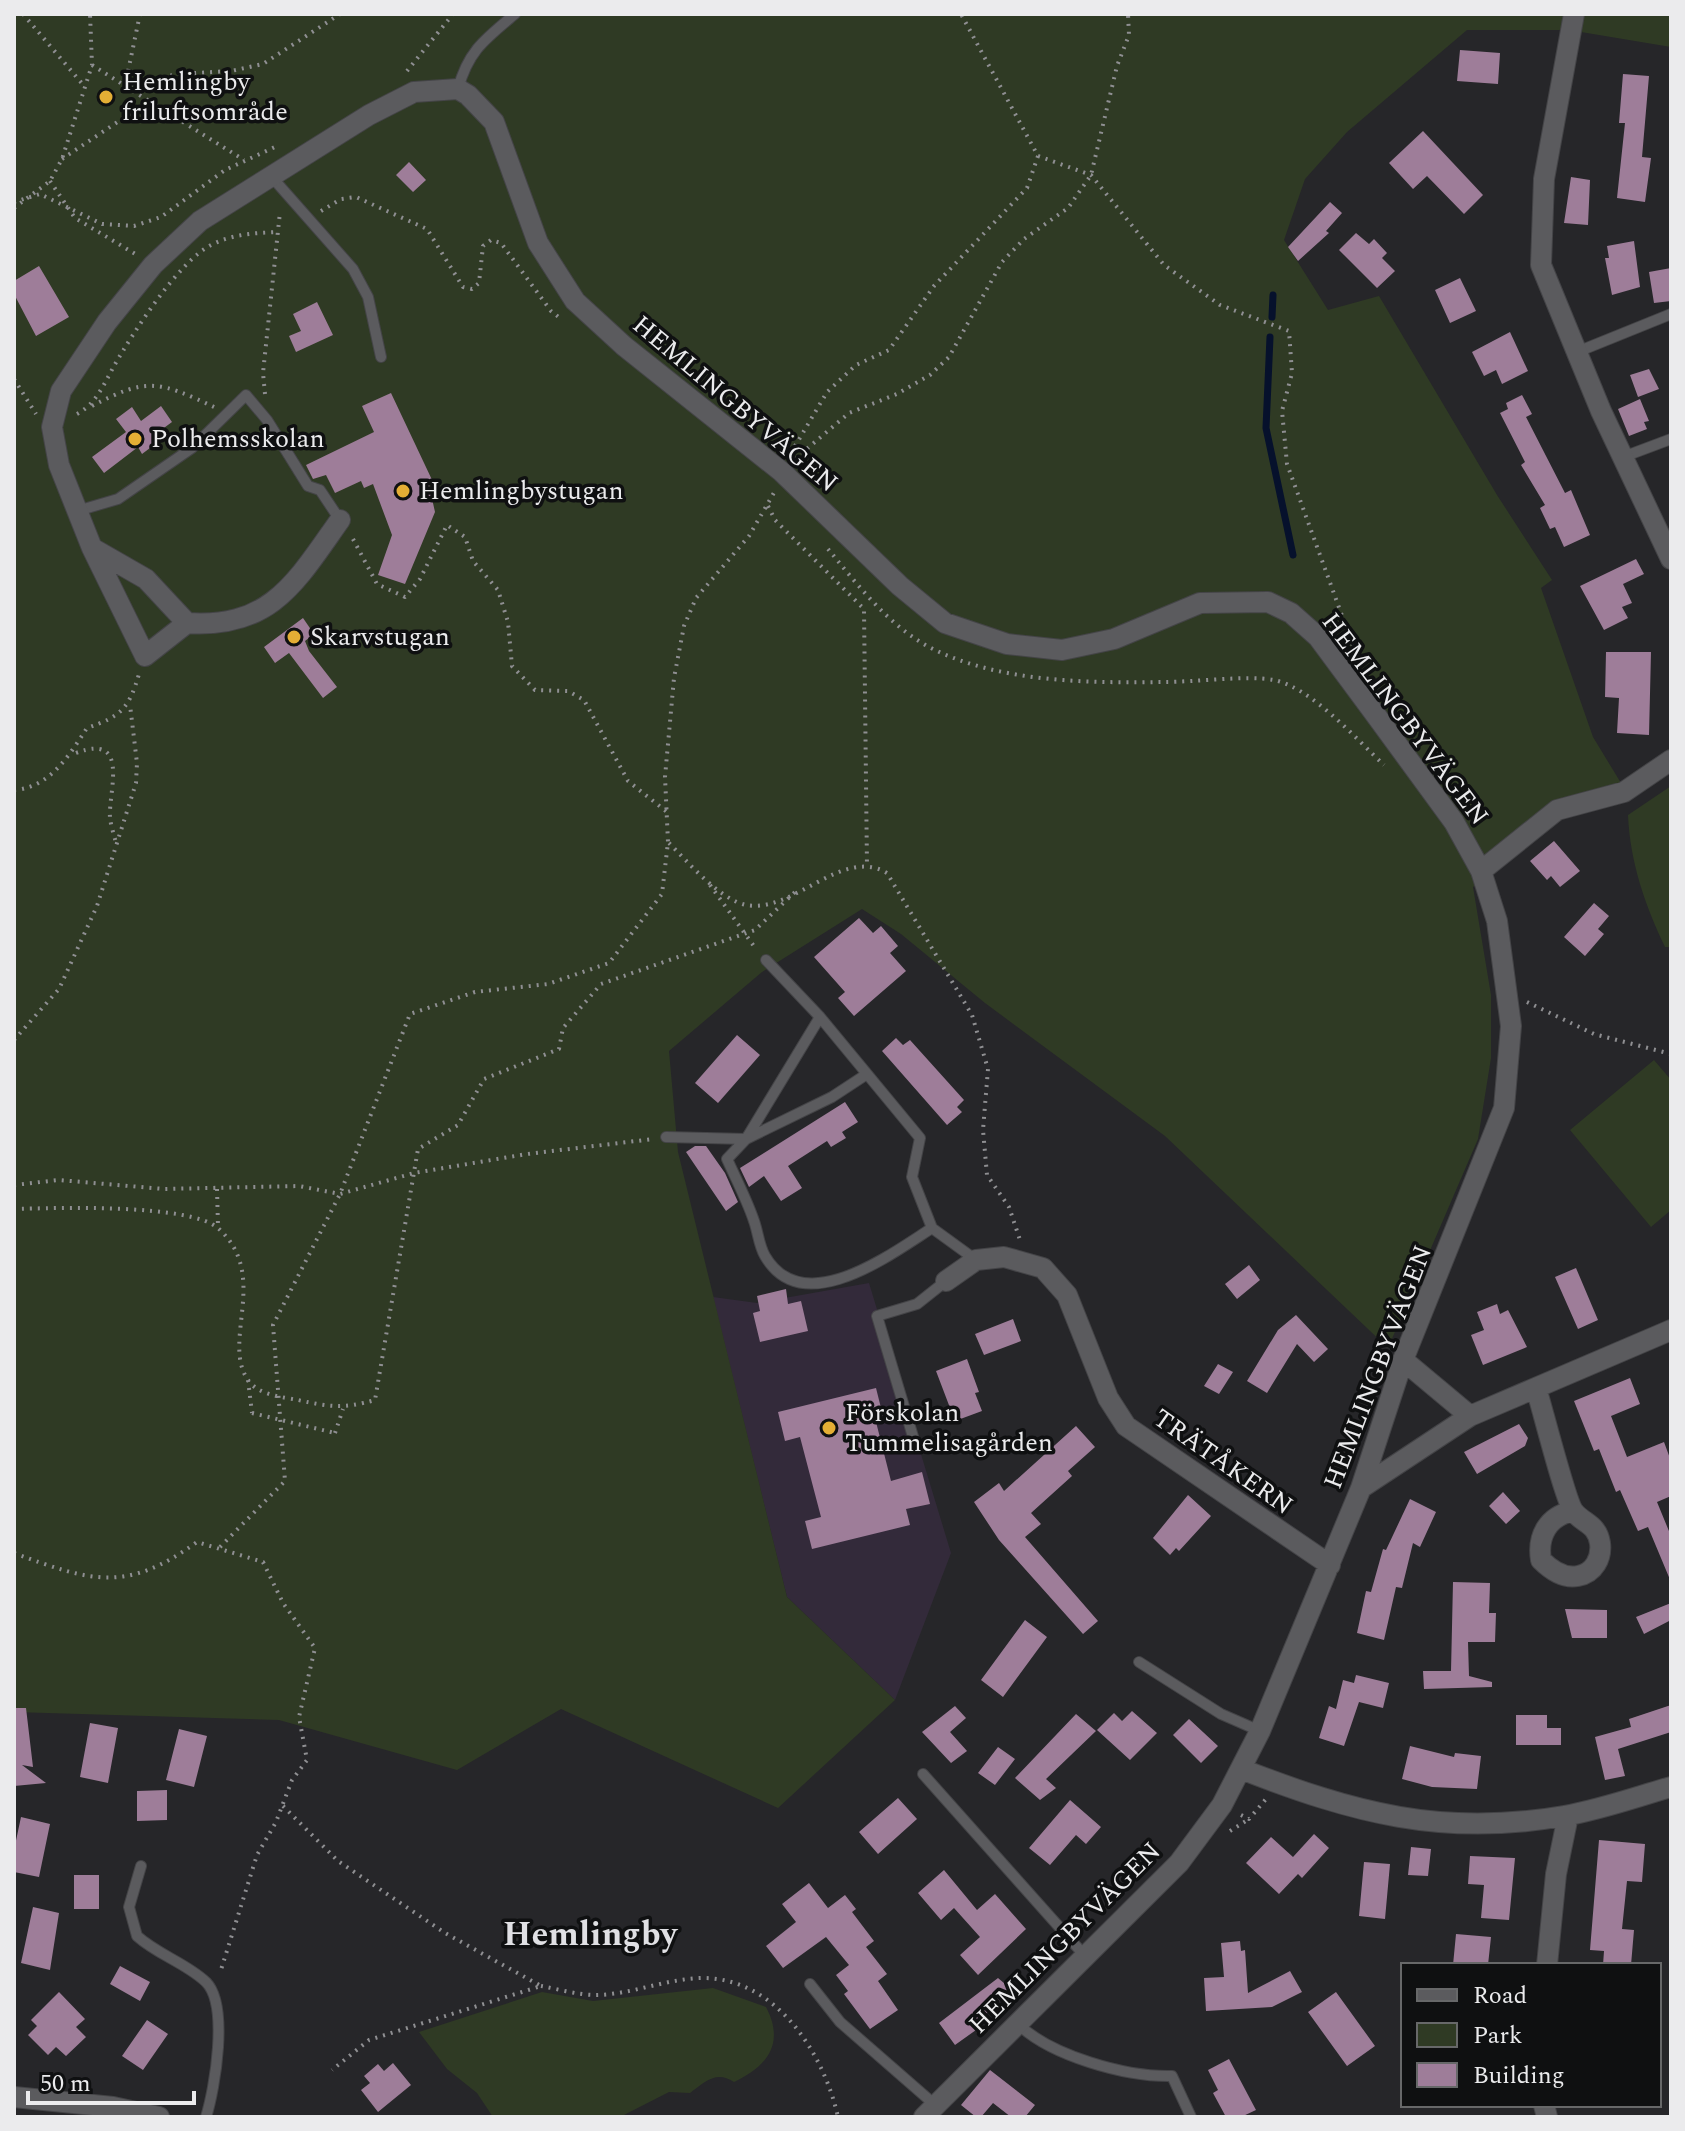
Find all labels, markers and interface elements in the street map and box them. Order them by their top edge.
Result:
place label: Hemlingby friluftsområde [122,62,288,132]
marker: Hemlingby friluftsområde [97,88,115,106]
street label: HEMLINGBYVÄGEN [623,306,847,502]
place label: Polhemsskolan [151,419,325,459]
marker: Polhemsskolan [126,430,144,448]
place label: Hemlingbystugan [419,471,624,511]
marker: Hemlingbystugan [394,482,412,500]
street label: HEMLINGBYVÄGEN [1311,604,1499,834]
place label: Skarvstugan [310,617,450,657]
marker: Skarvstugan [285,628,303,646]
street label: HEMLINGBYVÄGEN [1313,1239,1443,1495]
place label: Förskolan Tummelisagården [845,1393,1053,1463]
street label: TRÄTÅKERN [1145,1399,1301,1525]
marker: Förskolan Tummelisagården [820,1419,838,1437]
street label: HEMLINGBYVÄGEN [960,1833,1170,2043]
district label: Hemlingby [503,1909,679,1961]
legend [1401,1963,1661,2107]
text: Road [1473,1978,1527,2014]
text: Park [1473,2018,1523,2054]
scale bar [28,2055,194,2105]
text: Building [1473,2058,1565,2094]
text: 50 m [40,2066,91,2102]

